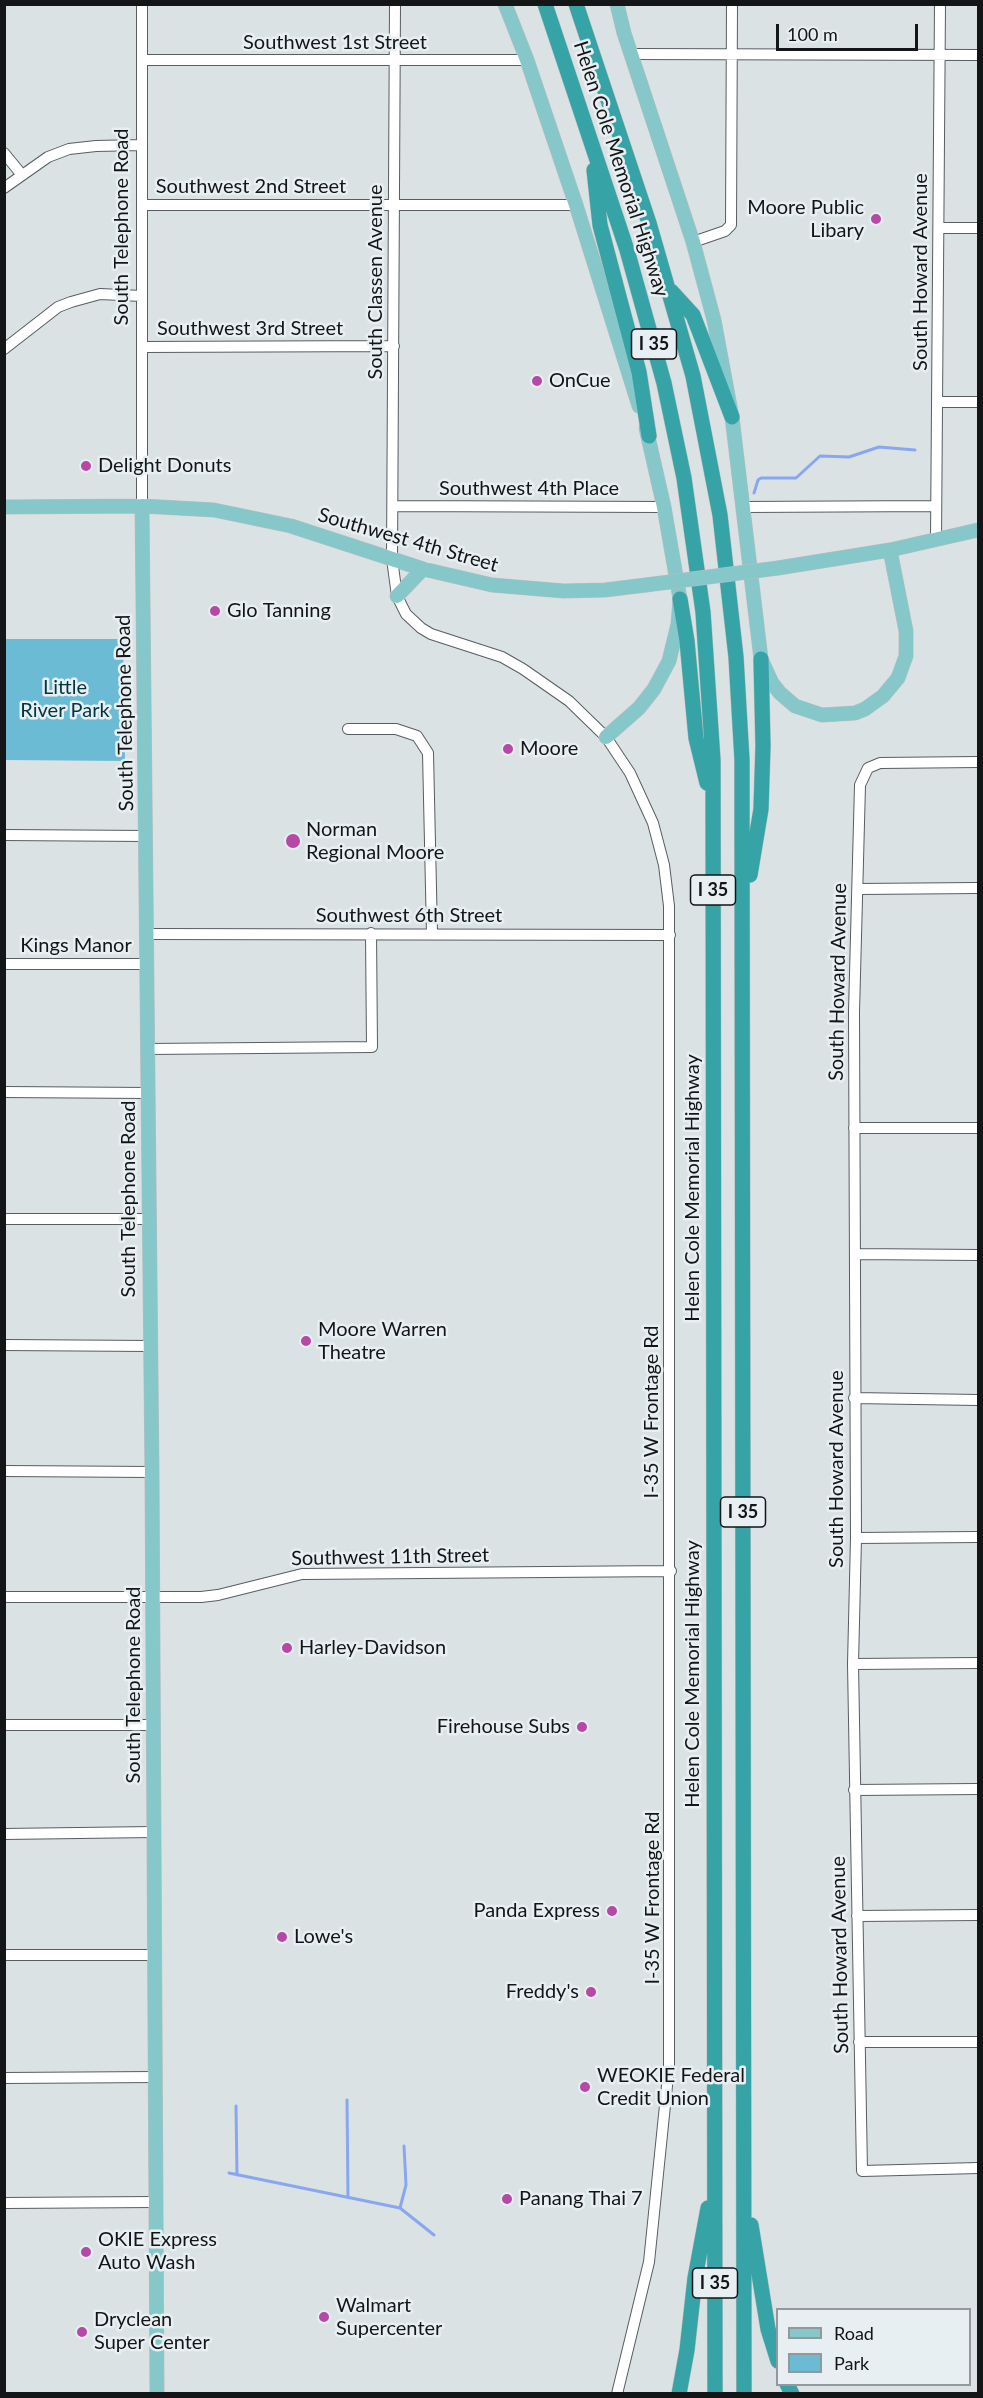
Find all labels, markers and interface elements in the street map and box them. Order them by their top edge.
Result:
scale bar [779,12,922,50]
text: 100 m [787,23,838,45]
street label: Southwest 1st Street [243,31,427,55]
street label: Helen Cole Memorial Highway [568,38,674,300]
street label: South Telephone Road [110,129,134,325]
street label: South Howard Avenue [909,173,933,371]
street label: Southwest 2nd Street [156,175,346,199]
street label: South Classen Avenue [364,184,388,380]
place label: Moore Public Libary [747,196,864,243]
marker: Moore Public Libary [869,212,883,226]
street label: Southwest 3rd Street [157,317,343,341]
road number: I 35 [632,329,676,359]
place label: OnCue [549,369,611,393]
marker: OnCue [530,374,544,388]
place label: Delight Donuts [98,454,231,478]
marker: Delight Donuts [79,459,93,473]
street label: Southwest 4th Place [439,477,619,501]
street label: Southwest 4th Street [315,503,501,577]
place label: Glo Tanning [227,599,331,623]
marker: Glo Tanning [208,604,222,618]
street label: South Telephone Road [111,614,139,812]
park label: Little River Park [20,676,110,723]
place label: Moore [520,737,578,761]
marker: Moore [501,742,515,756]
place label: Norman Regional Moore [306,818,444,865]
marker: Norman Regional Moore [284,832,302,850]
road number: I 35 [690,875,736,905]
street label: South Howard Avenue [824,883,852,1081]
street label: Southwest 6th Street [316,904,502,928]
street label: Kings Manor [20,934,132,958]
street label: Helen Cole Memorial Highway [681,1054,705,1322]
street label: South Telephone Road [117,1101,141,1297]
place label: Moore Warren Theatre [318,1318,447,1365]
street label: I-35 W Frontage Rd [640,1325,664,1499]
marker: Moore Warren Theatre [299,1334,313,1348]
street label: South Howard Avenue [825,1370,849,1568]
road number: I 35 [720,1497,766,1527]
street label: Helen Cole Memorial Highway [681,1540,705,1808]
street label: Southwest 11th Street [291,1543,489,1571]
street label: South Telephone Road [122,1587,146,1783]
place label: Harley-Davidson [299,1636,446,1660]
marker: Harley-Davidson [280,1641,294,1655]
place label: Firehouse Subs [437,1715,570,1739]
marker: Firehouse Subs [575,1720,589,1734]
street label: I-35 W Frontage Rd [641,1811,665,1985]
street label: South Howard Avenue [826,1856,854,2054]
place label: Panda Express [473,1899,600,1923]
marker: Panda Express [605,1904,619,1918]
place label: Lowe's [294,1925,353,1949]
marker: Lowe's [275,1930,289,1944]
place label: Freddy's [506,1980,579,2004]
marker: Freddy's [584,1985,598,1999]
place label: WEOKIE Federal Credit Union [597,2064,745,2111]
marker: WEOKIE Federal Credit Union [578,2080,592,2094]
place label: Panang Thai 7 [519,2187,643,2211]
marker: Panang Thai 7 [500,2192,514,2206]
place label: OKIE Express Auto Wash [98,2228,217,2275]
marker: OKIE Express Auto Wash [79,2245,93,2259]
road number: I 35 [692,2268,738,2298]
place label: Walmart Supercenter [336,2294,442,2341]
place label: Dryclean Super Center [94,2308,210,2355]
legend [776,2308,971,2386]
marker: Walmart Supercenter [317,2310,331,2324]
text: Road [834,2322,874,2344]
marker: Dryclean Super Center [75,2325,89,2339]
text: Park [834,2352,869,2374]

